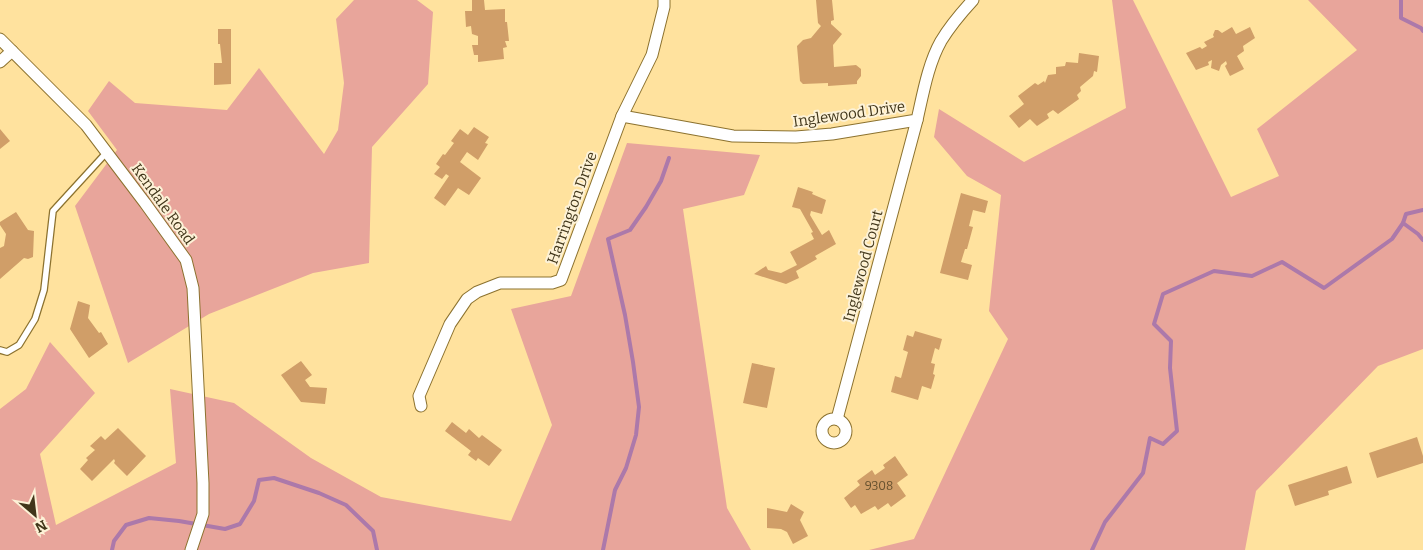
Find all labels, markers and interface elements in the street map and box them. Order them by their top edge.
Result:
street label: Inglewood Drive [792,97,906,131]
street label: Harrington Drive [543,149,601,267]
street label: Kendale Road [128,160,198,248]
street label: Inglewood Court [839,207,887,324]
house number: 9308 [865,479,893,493]
north arrow [10,490,60,540]
text: N [32,516,50,536]

